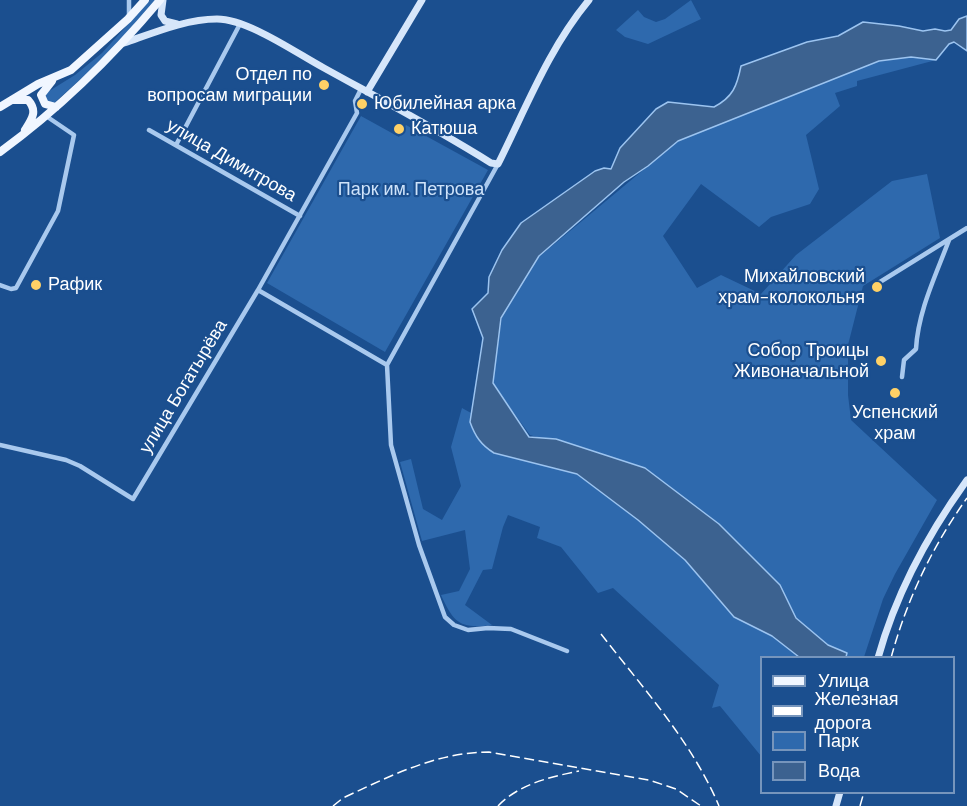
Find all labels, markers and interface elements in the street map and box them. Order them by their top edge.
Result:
place label: Отдел по вопросам миграции [147,64,312,106]
marker: Отдел по вопросам миграции [317,78,331,92]
place label: Юбилейная арка [374,93,516,115]
marker: Юбилейная арка [355,97,369,111]
street label: улица Димитрова [162,115,300,207]
place label: Катюша [411,118,477,140]
marker: Катюша [392,122,406,136]
park label: Парк им. Петрова [338,179,484,201]
place label: Михайловский храм-колокольня [718,266,865,308]
place label: Рафик [48,274,102,296]
marker: Рафик [29,278,43,292]
marker: Михайловский храм-колокольня [870,280,884,294]
street label: улица Богатырёва [135,316,233,458]
place label: Собор Троицы Живоначальной [734,340,869,382]
marker: Собор Троицы Живоначальной [874,354,888,368]
marker: Успенский храм [888,386,902,400]
place label: Успенский храм [852,402,938,444]
legend [760,656,955,794]
text: Улица [818,669,869,693]
text: Железная дорога [815,687,898,735]
text: Парк [818,729,859,753]
text: Вода [818,759,860,783]

